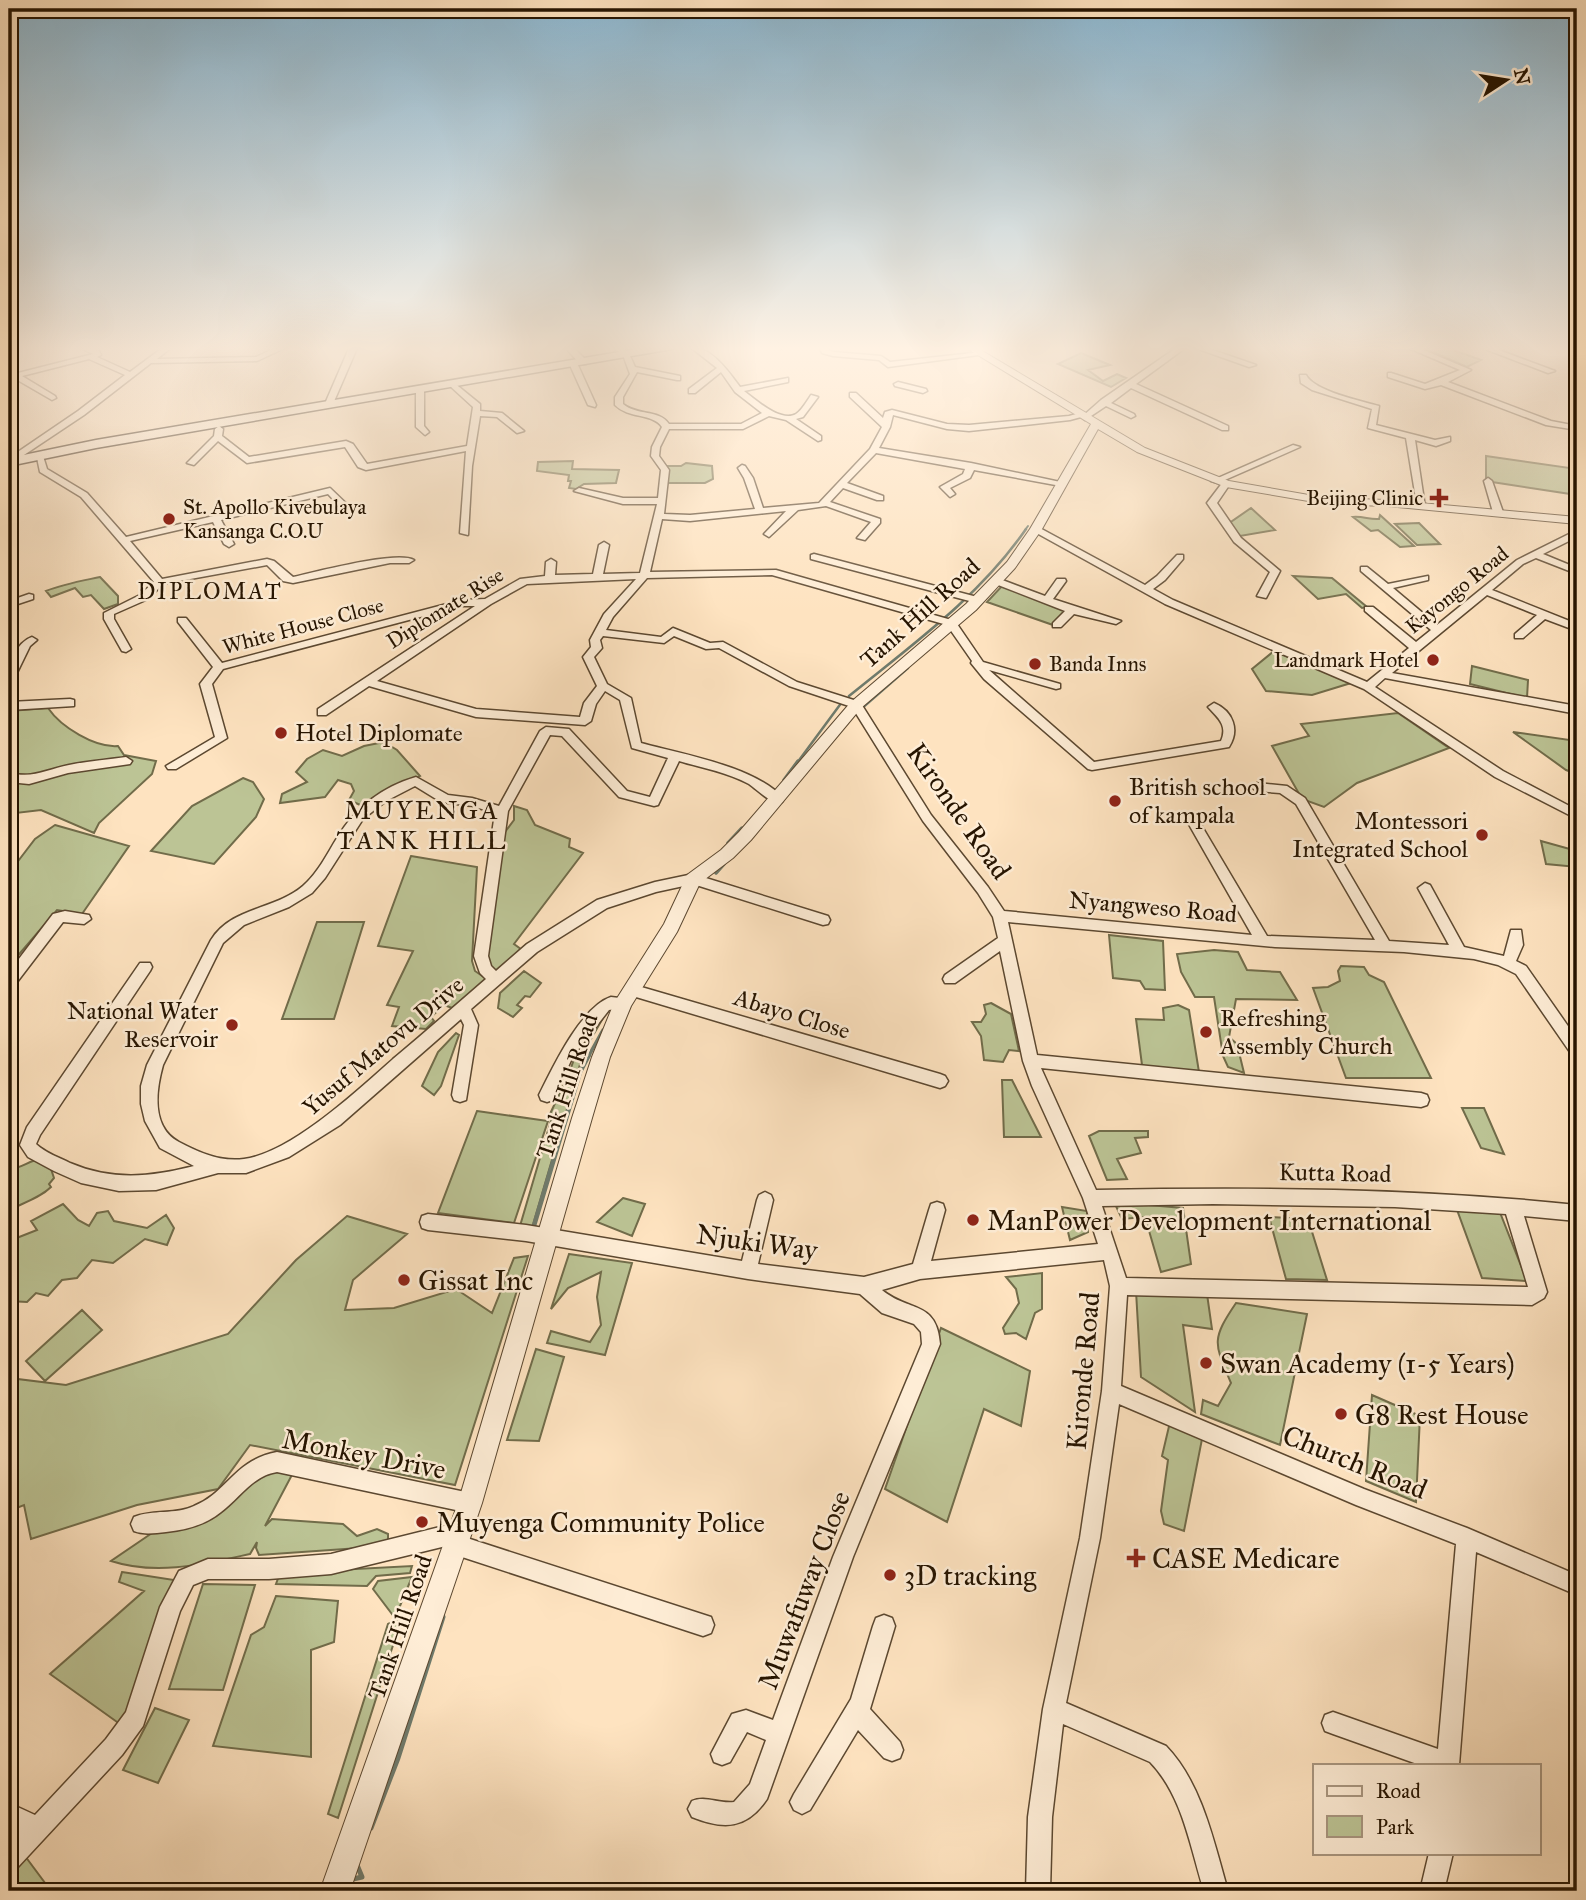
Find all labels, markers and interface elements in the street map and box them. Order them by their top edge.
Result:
north arrow [1470,46,1540,116]
text: N [1509,66,1535,87]
place label: Beijing Clinic [1306,485,1423,511]
marker: Beijing Clinic [1429,488,1449,508]
place label: St. Apollo Kivebulaya Kansanga C.O.U [183,494,367,544]
marker: St. Apollo Kivebulaya Kansanga C.O.U [161,511,177,527]
street label: Kayongo Road [1400,540,1514,639]
street label: Tank Hill Road [854,551,986,675]
street label: Diplomate Rise [382,562,509,654]
district label: DIPLOMAT [137,577,283,605]
street label: White House Close [219,592,387,660]
place label: Landmark Hotel [1274,647,1419,673]
place label: Banda Inns [1049,651,1146,677]
marker: Landmark Hotel [1425,652,1441,668]
marker: Banda Inns [1027,656,1043,672]
place label: Hotel Diplomate [295,718,463,748]
marker: Hotel Diplomate [273,725,289,741]
street label: Kironde Road [899,736,1019,886]
place label: British school of kampala [1129,772,1266,830]
marker: British school of kampala [1107,793,1123,809]
district label: MUYENGA TANK HILL [336,794,508,856]
place label: Montessori Integrated School [1292,806,1468,864]
marker: Montessori Integrated School [1474,827,1490,843]
street label: Nyangweso Road [1068,885,1238,929]
street label: Yusuf Matovu Drive [296,970,470,1122]
street label: Abayo Close [729,982,854,1046]
place label: National Water Reservoir [67,996,218,1054]
place label: Refreshing Assembly Church [1219,1003,1393,1061]
street label: Tank Hill Road [529,1010,605,1162]
marker: National Water Reservoir [224,1017,240,1033]
marker: Refreshing Assembly Church [1198,1024,1214,1040]
street label: Kutta Road [1278,1157,1392,1189]
place label: ManPower Development International [987,1203,1432,1238]
marker: ManPower Development International [965,1212,981,1228]
street label: Njuki Way [694,1216,821,1268]
place label: Gissat Inc [418,1263,533,1298]
marker: Gissat Inc [396,1272,412,1288]
street label: Kironde Road [1059,1290,1107,1452]
place label: Swan Academy (1-5 Years) [1220,1346,1515,1381]
marker: Swan Academy (1-5 Years) [1198,1355,1214,1371]
place label: G8 Rest House [1355,1397,1529,1432]
marker: G8 Rest House [1333,1406,1349,1422]
street label: Church Road [1278,1417,1432,1507]
street label: Monkey Drive [279,1421,449,1487]
street label: Muwafuway Close [750,1486,858,1694]
place label: Muyenga Community Police [436,1505,765,1540]
marker: Muyenga Community Police [414,1514,430,1530]
place label: CASE Medicare [1152,1541,1340,1576]
marker: CASE Medicare [1126,1548,1146,1568]
street label: Tank Hill Road [361,1551,439,1703]
place label: 3D tracking [904,1558,1037,1593]
marker: 3D tracking [882,1567,898,1583]
legend [1313,1764,1540,1854]
text: Road [1376,1778,1421,1804]
text: Park [1376,1814,1414,1840]

